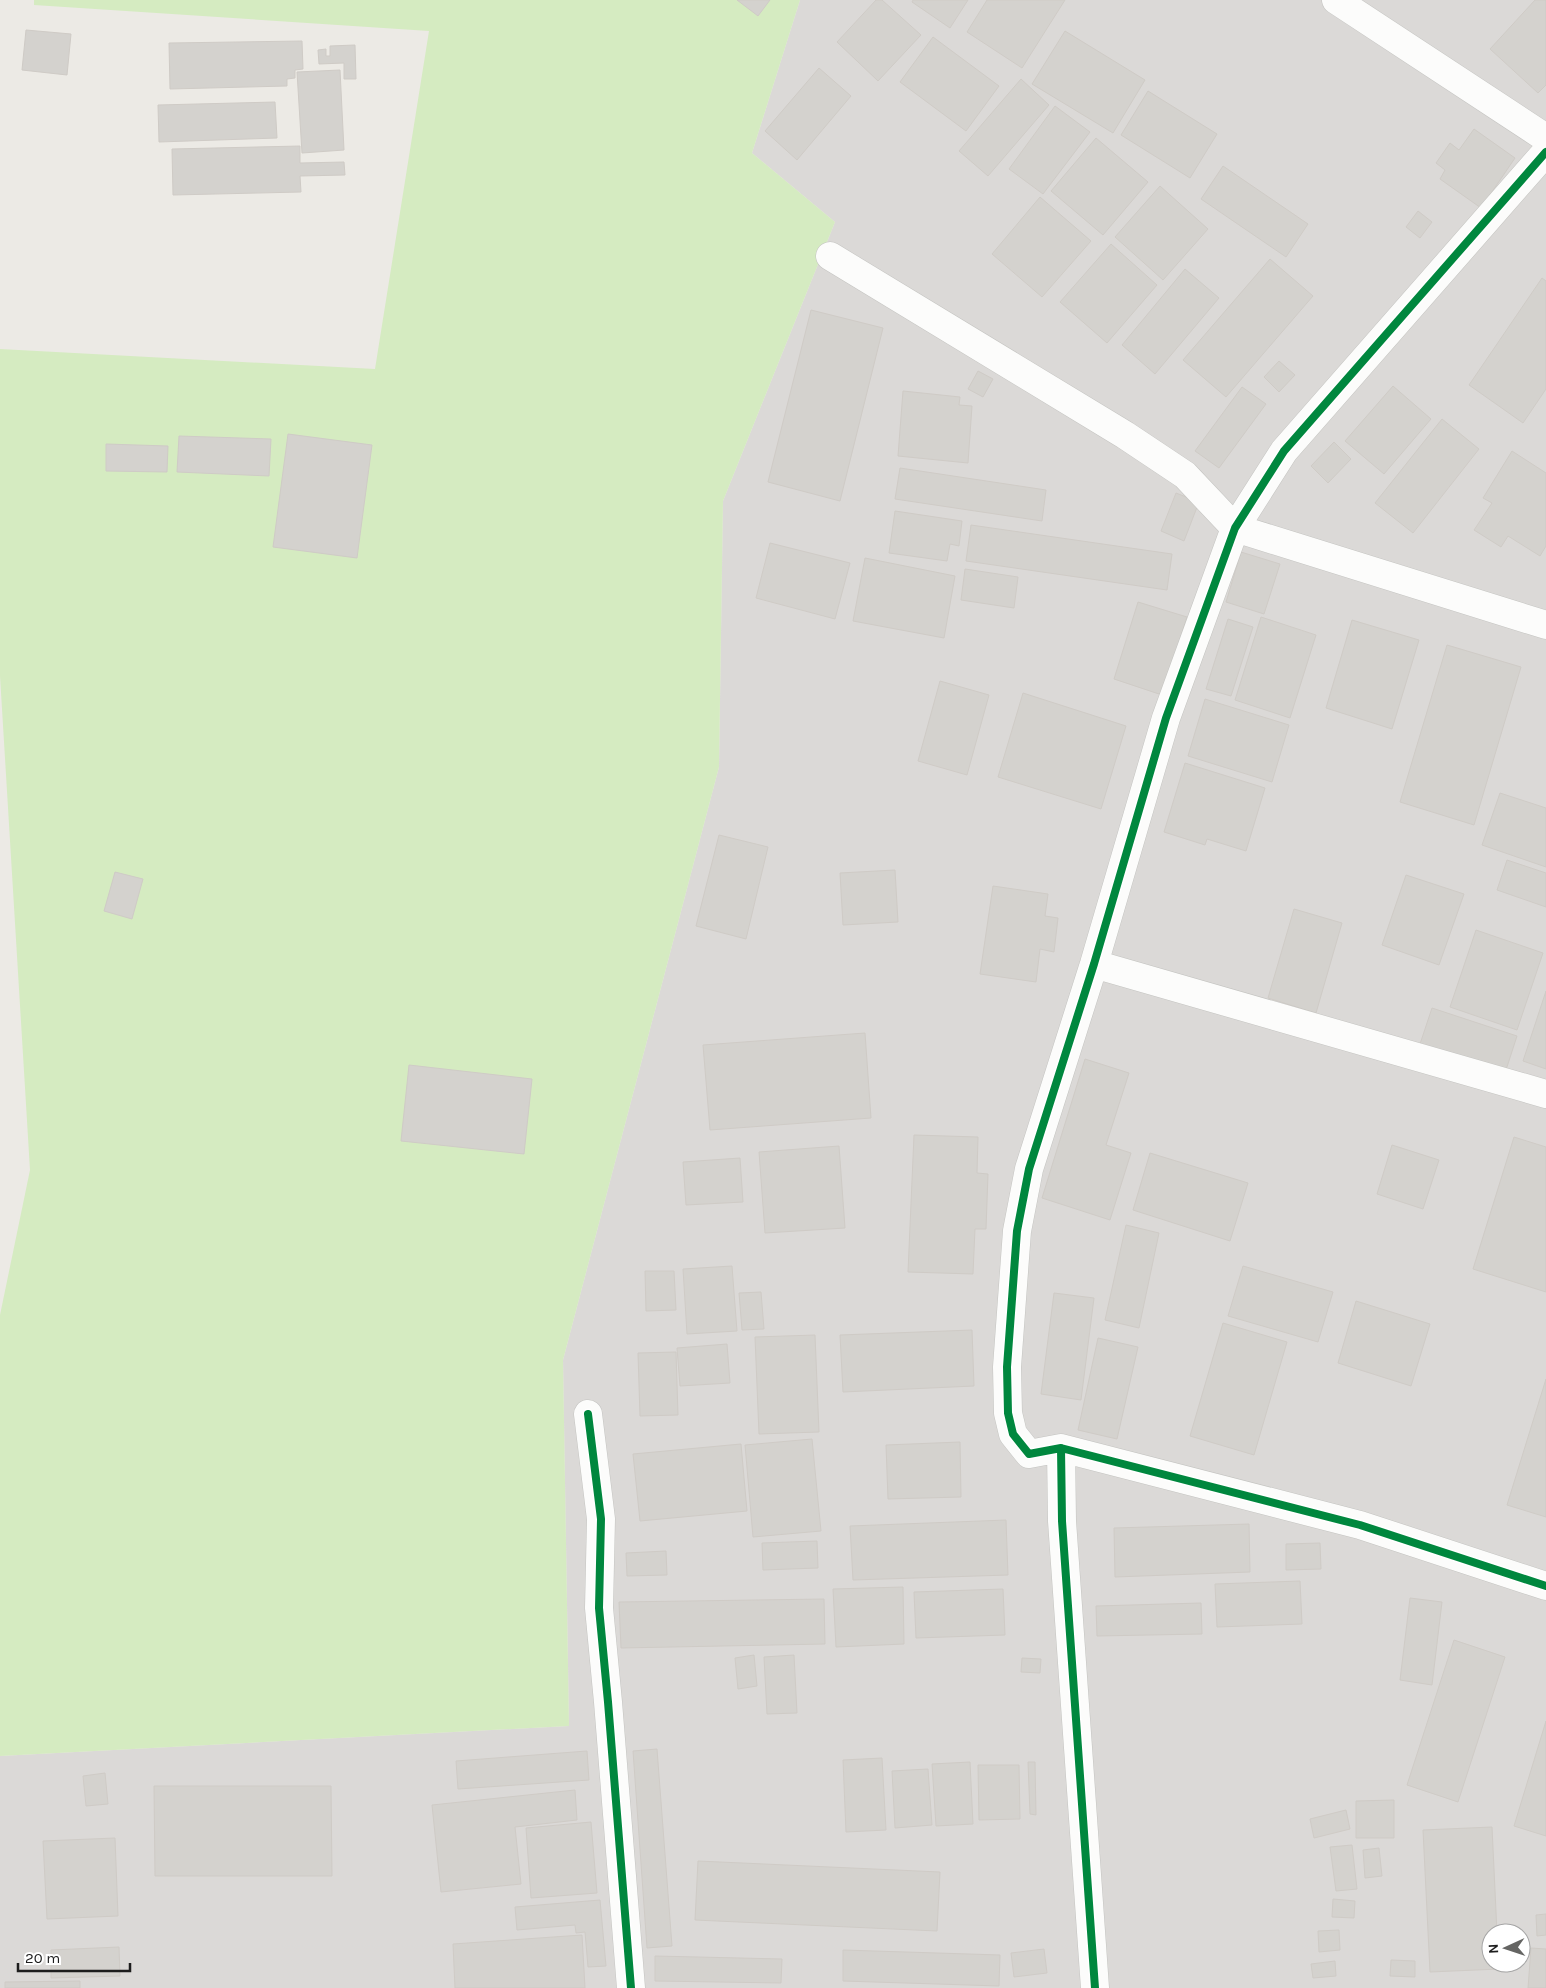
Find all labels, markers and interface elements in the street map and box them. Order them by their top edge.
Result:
north arrow [1481,1923,1531,1973]
scale bar [18,1940,130,1972]
text: N [1485,1943,1502,1954]
text: 20 m [25,1949,60,1967]

